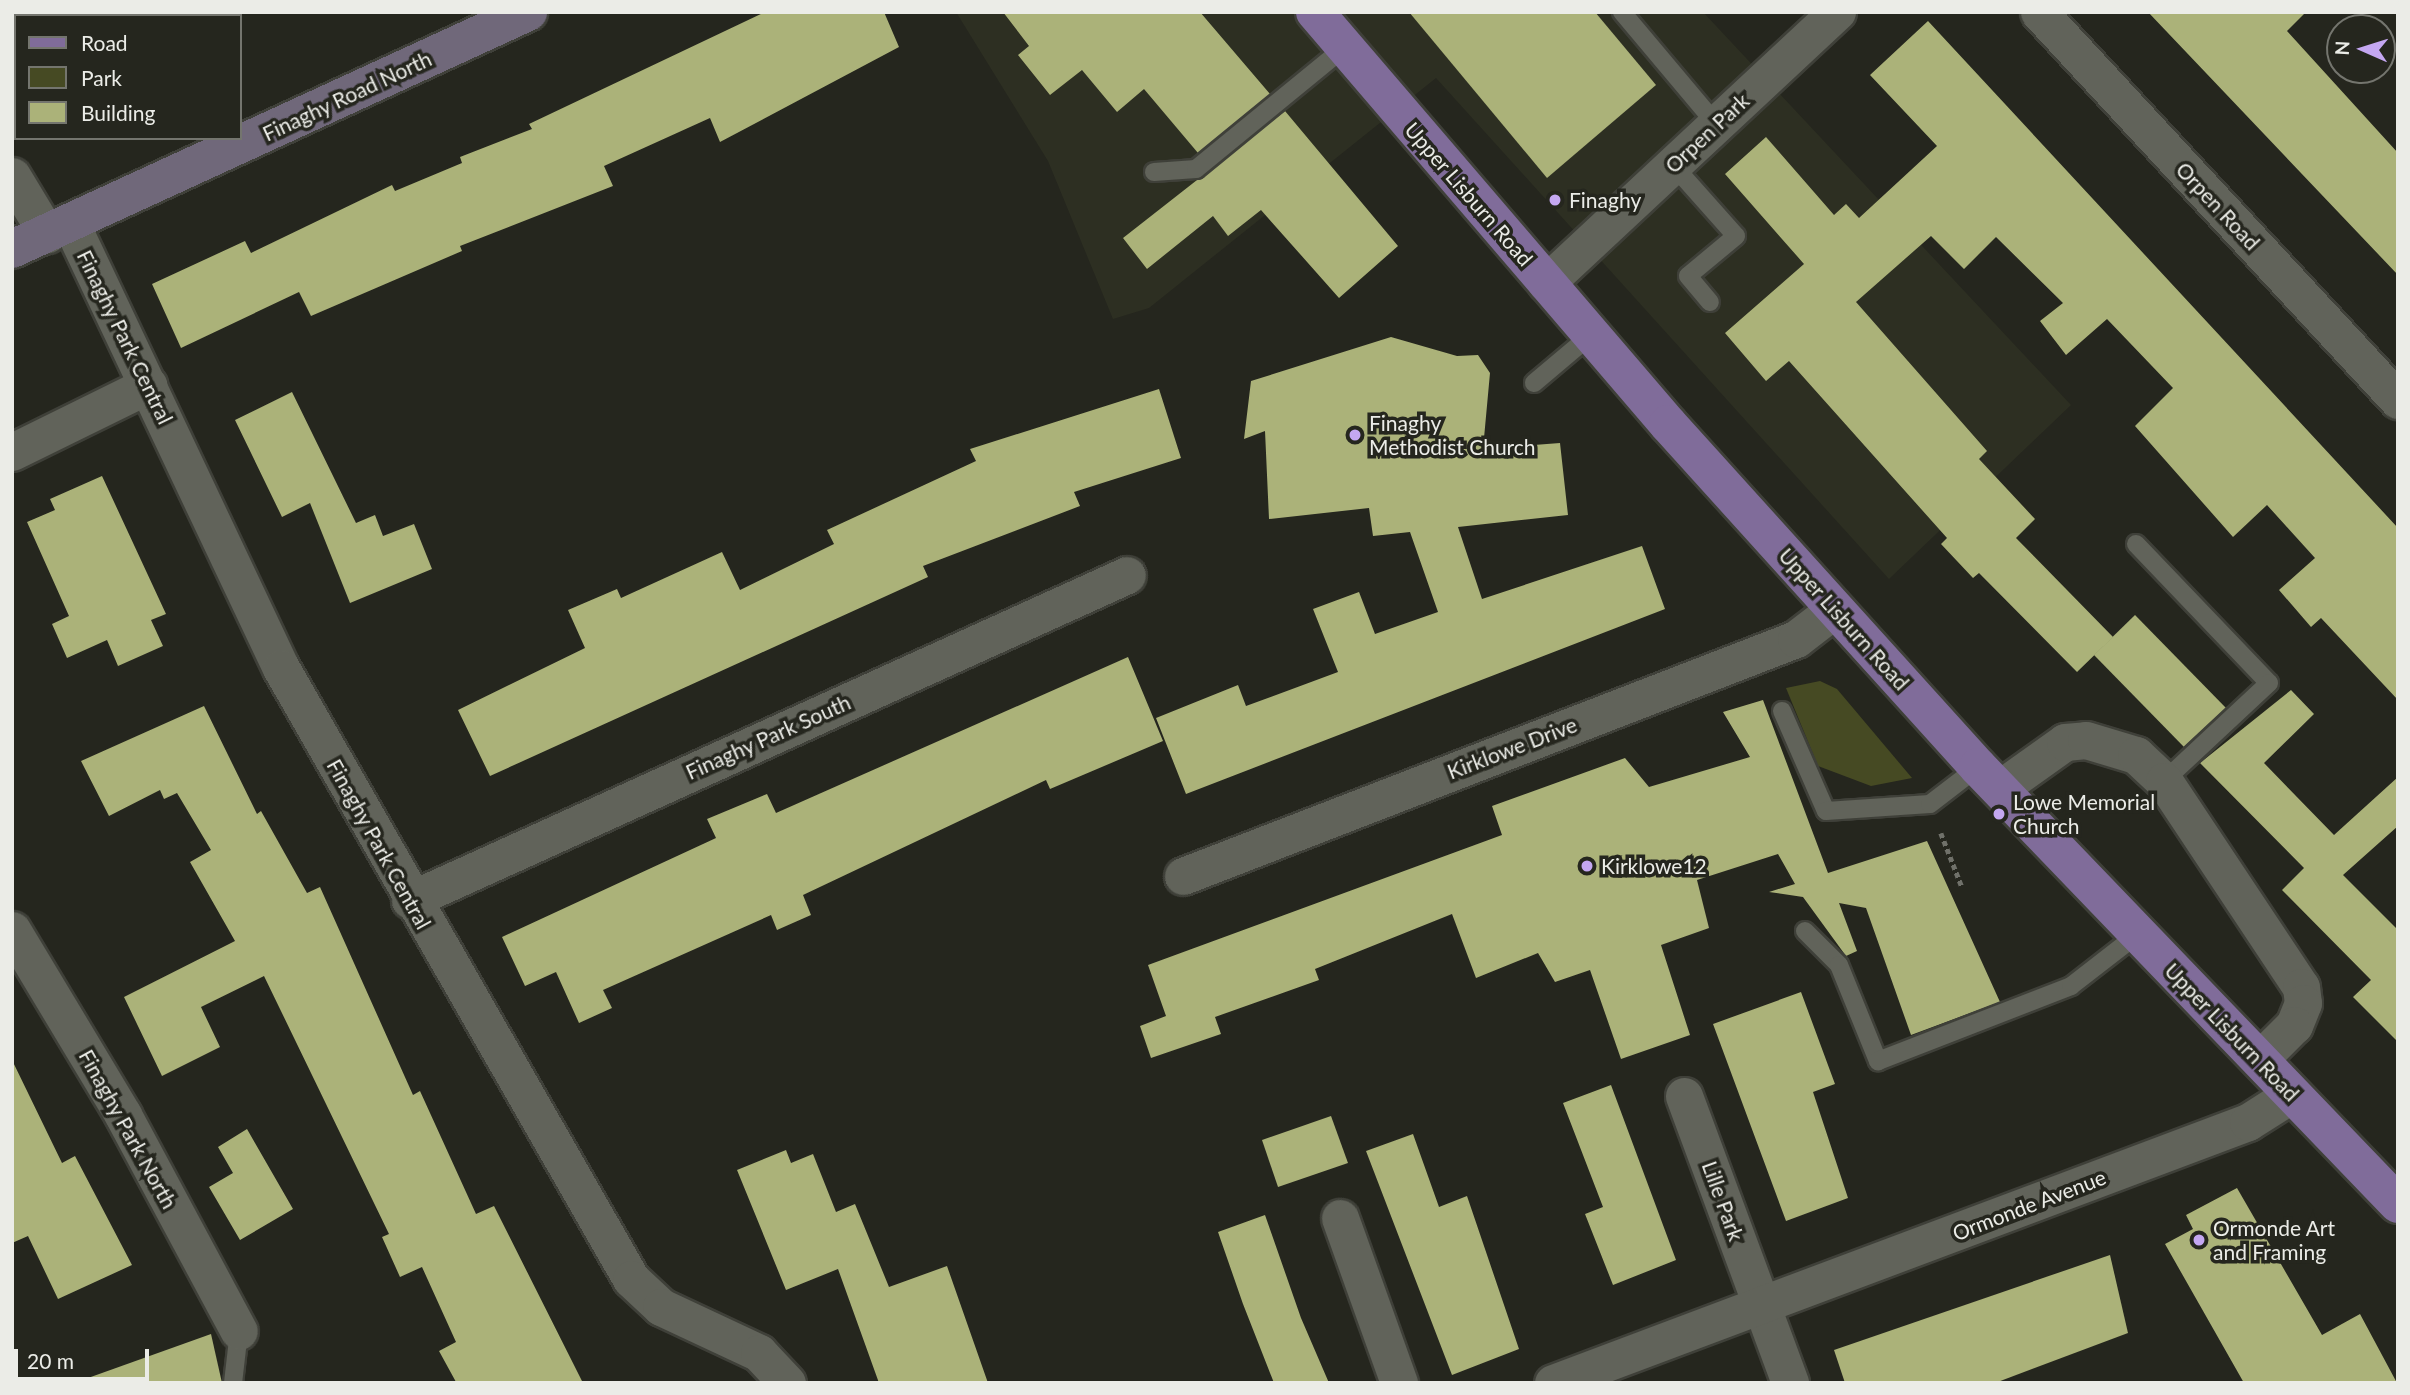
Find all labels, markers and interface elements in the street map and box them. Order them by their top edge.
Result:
legend [14,14,242,140]
north arrow [2326,14,2396,84]
text: Road [81,30,128,55]
text: N [2330,40,2353,56]
street label: Finaghy Road North [258,46,436,146]
text: Park [81,65,122,90]
street label: Orpen Park [1660,88,1754,178]
text: Building [81,100,156,125]
street label: Upper Lisburn Road [1400,117,1538,271]
street label: Orpen Road [2171,157,2265,255]
place label: Finaghy [1569,187,1641,213]
marker: Finaghy [1547,192,1563,208]
street label: Finaghy Park Central [72,246,178,428]
place label: Finaghy Methodist Church [1369,410,1536,460]
marker: Finaghy Methodist Church [1347,427,1363,443]
street label: Upper Lisburn Road [1774,543,1914,695]
street label: Finaghy Park South [681,689,855,785]
street label: Kirklowe Drive [1444,712,1580,784]
street label: Finaghy Park Central [322,754,436,934]
place label: Lowe Memorial Church [2013,789,2155,839]
marker: Lowe Memorial Church [1991,806,2007,822]
place label: Kirklowe12 [1601,853,1707,879]
marker: Kirklowe12 [1579,858,1595,874]
street label: Upper Lisburn Road [2160,958,2304,1106]
street label: Finaghy Park North [74,1045,182,1213]
street label: Lille Park [1697,1158,1749,1244]
street label: Ormonde Avenue [1948,1164,2110,1246]
place label: Ormonde Art and Framing [2213,1215,2336,1265]
marker: Ormonde Art and Framing [2191,1232,2207,1248]
scale bar [18,1336,152,1380]
text: 20 m [27,1348,74,1373]

